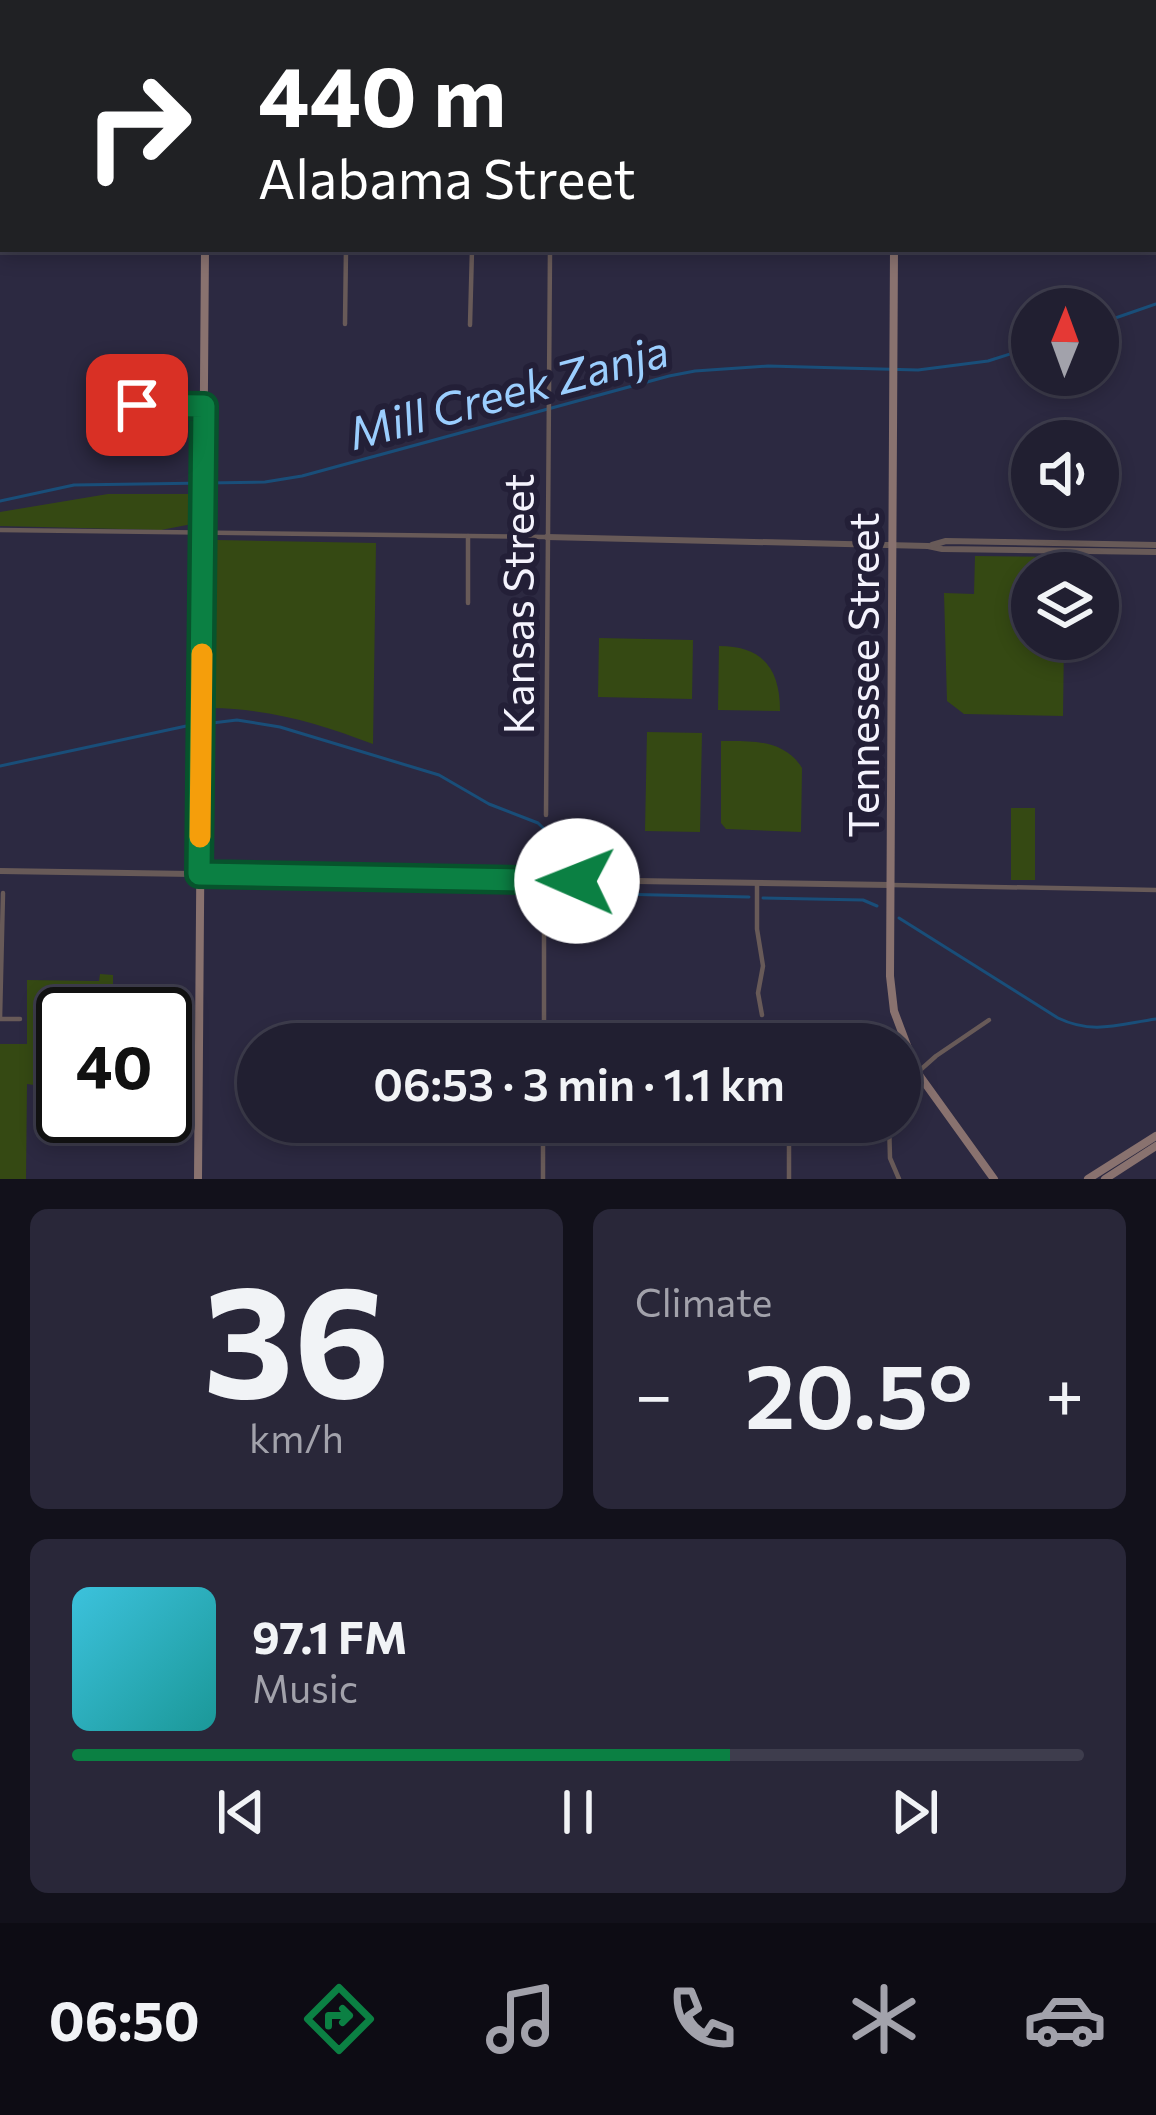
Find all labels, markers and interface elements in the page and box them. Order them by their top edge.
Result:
text: 440 m [258,42,506,144]
icon: right [60,48,216,204]
text: Alabama Street [258,144,636,210]
north arrow [1011,288,1119,396]
map controls [1011,288,1119,660]
water label: Mill Creek Zanja [342,321,674,459]
pin [86,354,188,456]
icon: arrive [104,372,170,438]
button: sound [1011,420,1119,528]
street label: Kansas Street [491,473,543,735]
street label: Tennessee Street [836,512,888,838]
button: layers [1011,552,1119,660]
position arrow [514,818,640,944]
speed limit sign: 40 [36,987,192,1143]
text: 06:53 · 3 min · 1.1 km [373,1055,785,1110]
text: 36 [203,1239,390,1430]
text: Climate [635,1277,772,1325]
text: 20.5° [745,1337,973,1448]
text: − [635,1352,673,1433]
text: + [1045,1352,1084,1433]
text: km/h [249,1413,344,1461]
text: 97.1 FM [252,1608,407,1663]
text: Music [252,1663,358,1711]
icon: previous [208,1779,274,1845]
icon: pause [545,1779,611,1845]
icon: next [882,1779,948,1845]
icon: directions [297,1977,381,2061]
icon: music [479,1977,563,2061]
icon: phone [660,1977,744,2061]
icon: climate [842,1977,926,2061]
icon: car [1023,1977,1107,2061]
text: 06:50 [49,1986,200,2052]

